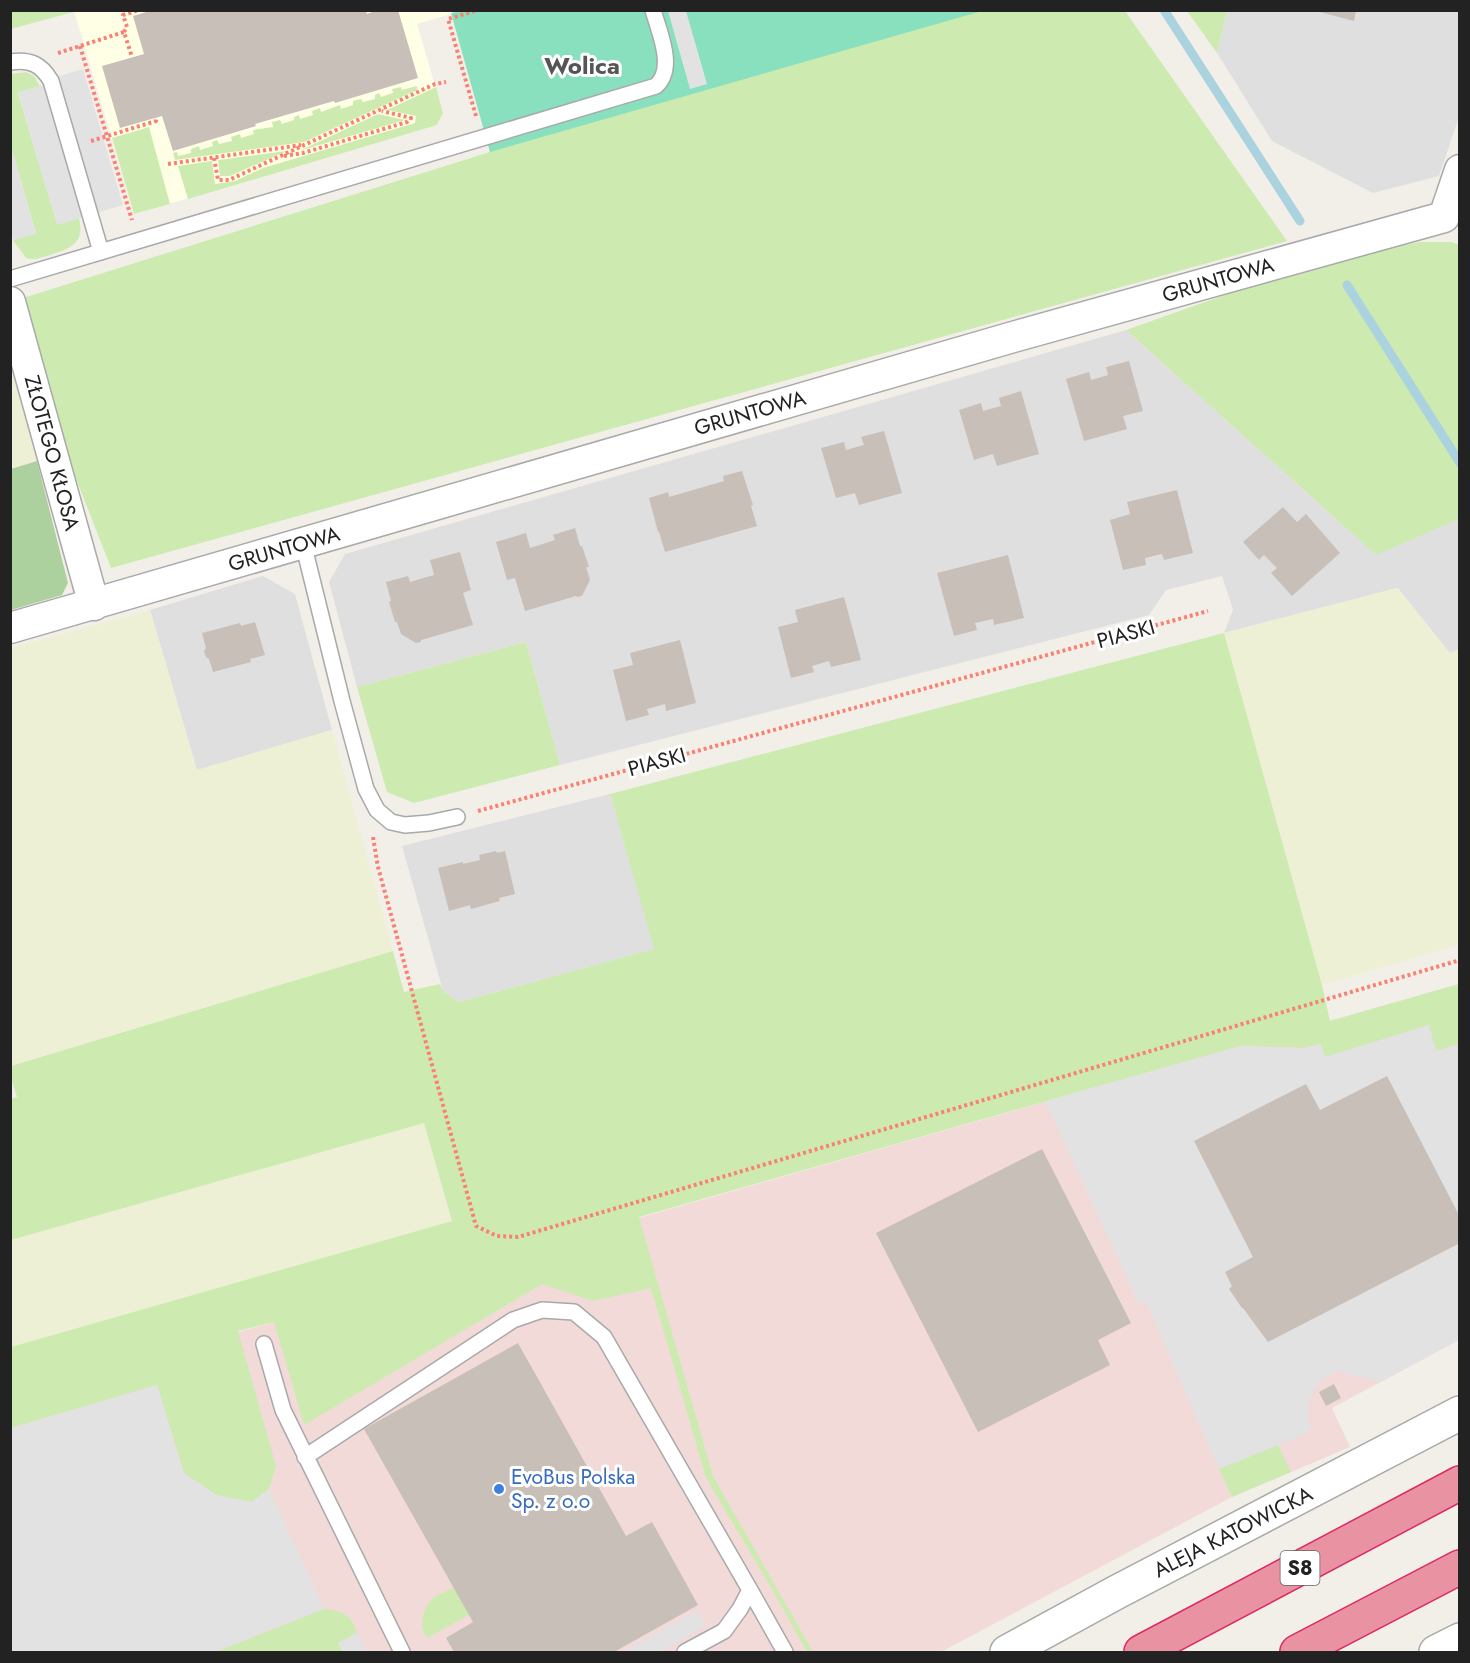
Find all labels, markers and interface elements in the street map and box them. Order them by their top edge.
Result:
district label: Wolica [544,48,620,83]
street label: GRUNTOWA [1159,250,1277,310]
street label: ZŁOTEGO KŁOSA [17,372,87,534]
street label: GRUNTOWA [691,383,809,443]
street label: GRUNTOWA [225,519,343,579]
street label: PIASKI [1094,612,1158,656]
street label: PIASKI [625,740,689,784]
place label: EvoBus Polska Sp. z o.o [511,1462,635,1516]
street label: ALEJA KATOWICKA [1148,1479,1318,1585]
marker: EvoBus Polska Sp. z o.o [492,1482,506,1496]
road number: S8 [1280,1551,1320,1585]

